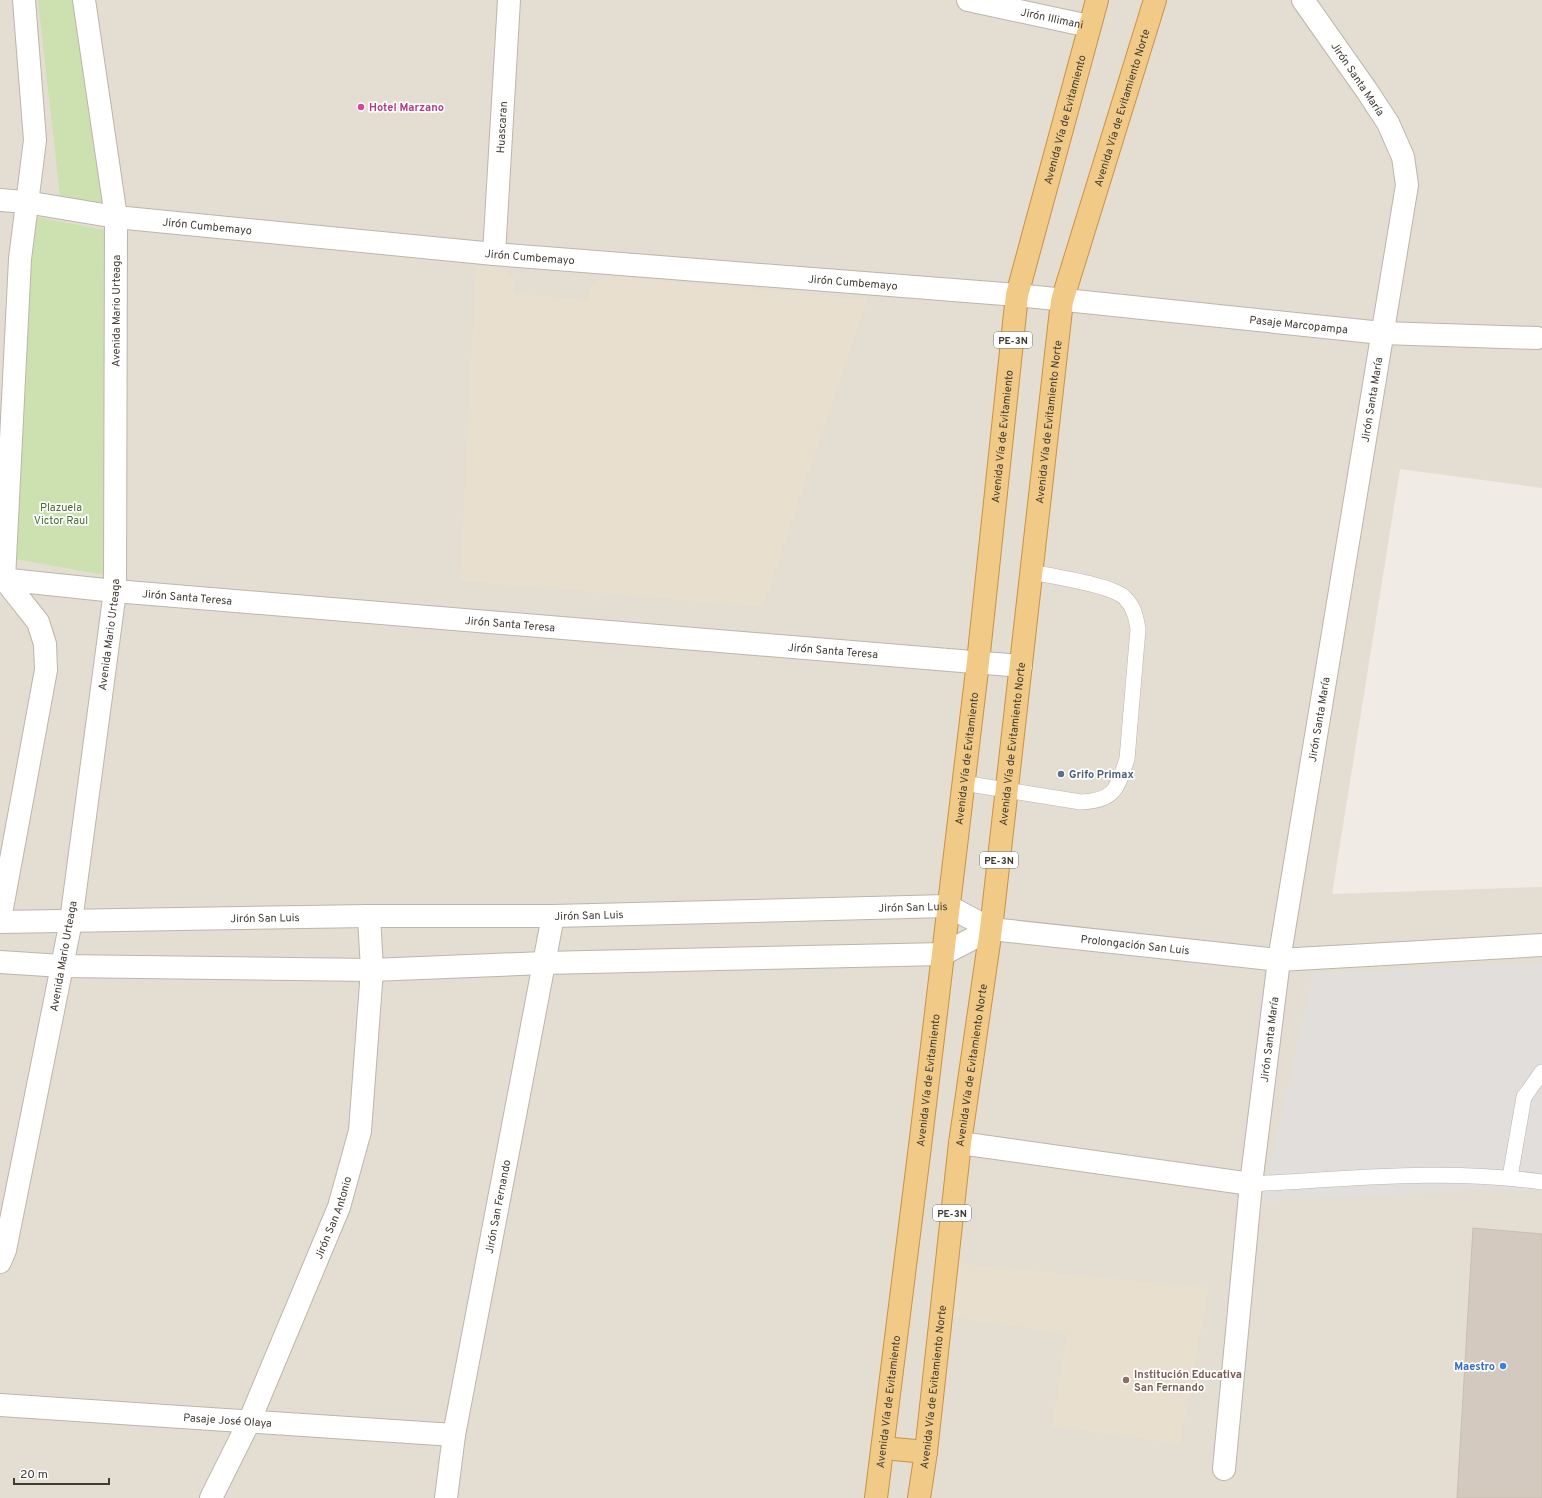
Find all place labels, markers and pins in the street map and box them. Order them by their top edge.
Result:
place label: Hotel Marzano [369,101,444,115]
marker: Hotel Marzano [356,102,366,112]
place label: Grifo Primax [1069,768,1134,782]
marker: Grifo Primax [1056,769,1066,779]
place label: Maestro [1454,1360,1495,1374]
marker: Maestro [1498,1361,1508,1371]
place label: Institución Educativa San Fernando [1134,1368,1242,1395]
marker: Institución Educativa San Fernando [1121,1375,1131,1385]

